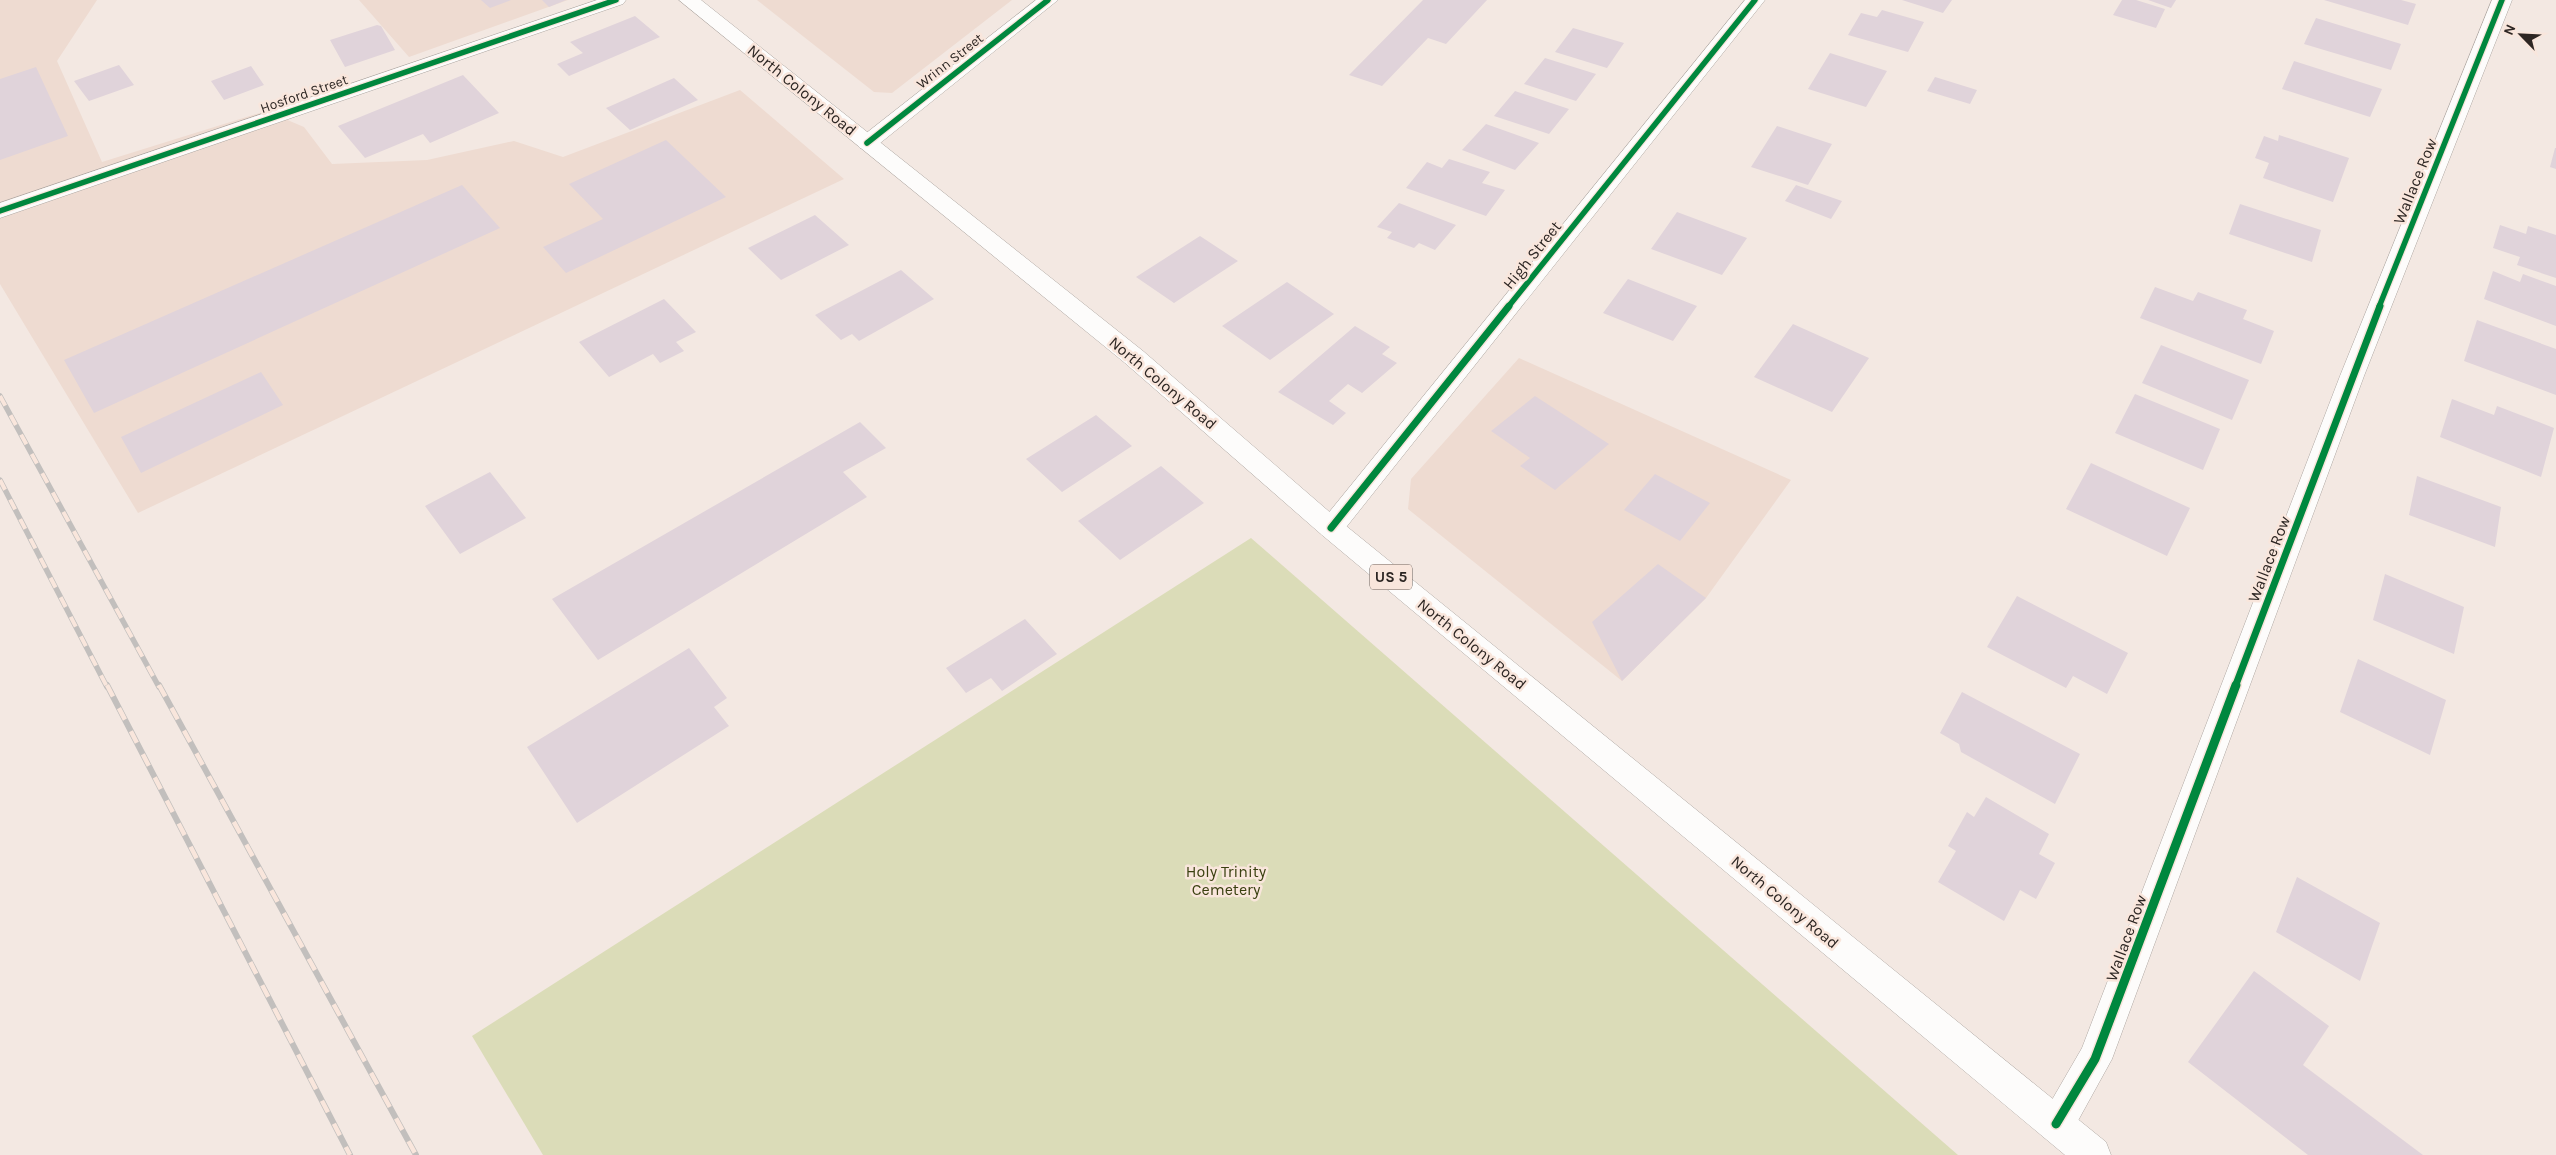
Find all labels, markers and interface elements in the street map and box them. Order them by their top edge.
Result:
north arrow [2496,10,2546,60]
text: N [2500,22,2519,38]
street label: Wrinn Street [913,30,987,92]
street label: North Colony Road [744,40,860,140]
street label: Hosford Street [258,71,350,117]
street label: Wallace Row [2389,135,2441,227]
street label: High Street [1499,217,1565,293]
street label: North Colony Road [1105,333,1221,433]
street label: Wallace Row [2244,513,2294,605]
road number: US 5 [1370,564,1412,590]
street label: North Colony Road [1414,594,1530,694]
street label: North Colony Road [1727,852,1843,952]
park label: Holy Trinity Cemetery [1186,862,1267,899]
street label: Wallace Row [2102,892,2151,984]

